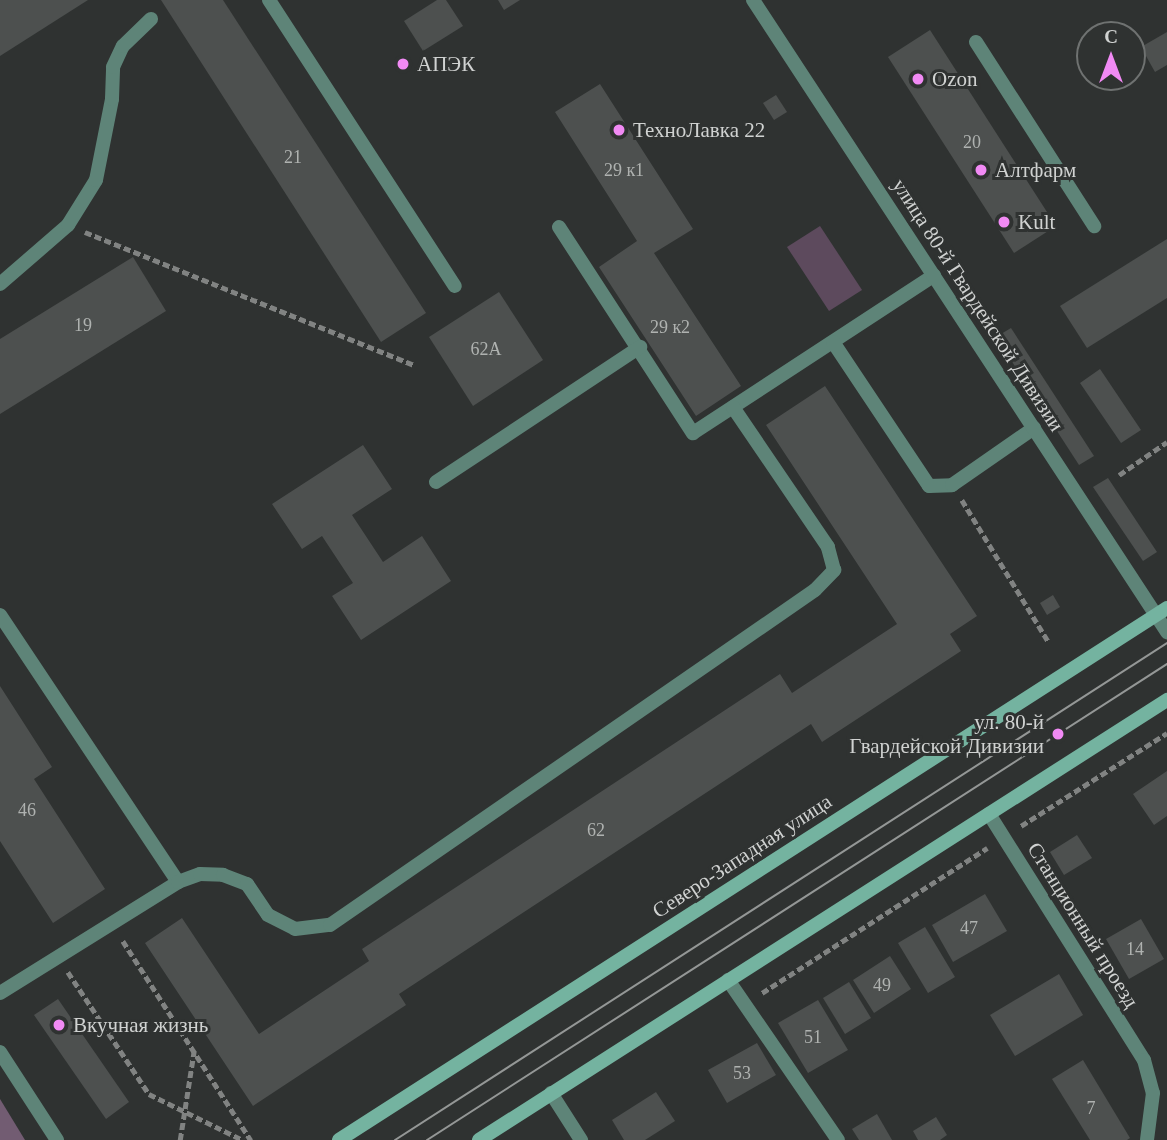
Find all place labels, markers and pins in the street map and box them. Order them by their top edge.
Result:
place label: АПЭК [417,51,475,77]
marker: АПЭК [395,56,411,72]
place label: Ozon [932,66,977,92]
marker: Ozon [910,71,926,87]
place label: ТехноЛавка 22 [633,117,765,143]
marker: ТехноЛавка 22 [611,122,627,138]
place label: Алтфарм [995,157,1076,183]
marker: Алтфарм [973,162,989,178]
place label: Kult [1018,209,1055,235]
marker: Kult [996,214,1012,230]
place label: ул. 80-й Гвардейской Дивизии [849,709,1044,759]
marker: ул. 80-й Гвардейской Дивизии [1050,726,1066,742]
place label: Вкучная жизнь [73,1012,208,1038]
marker: Вкучная жизнь [51,1017,67,1033]

